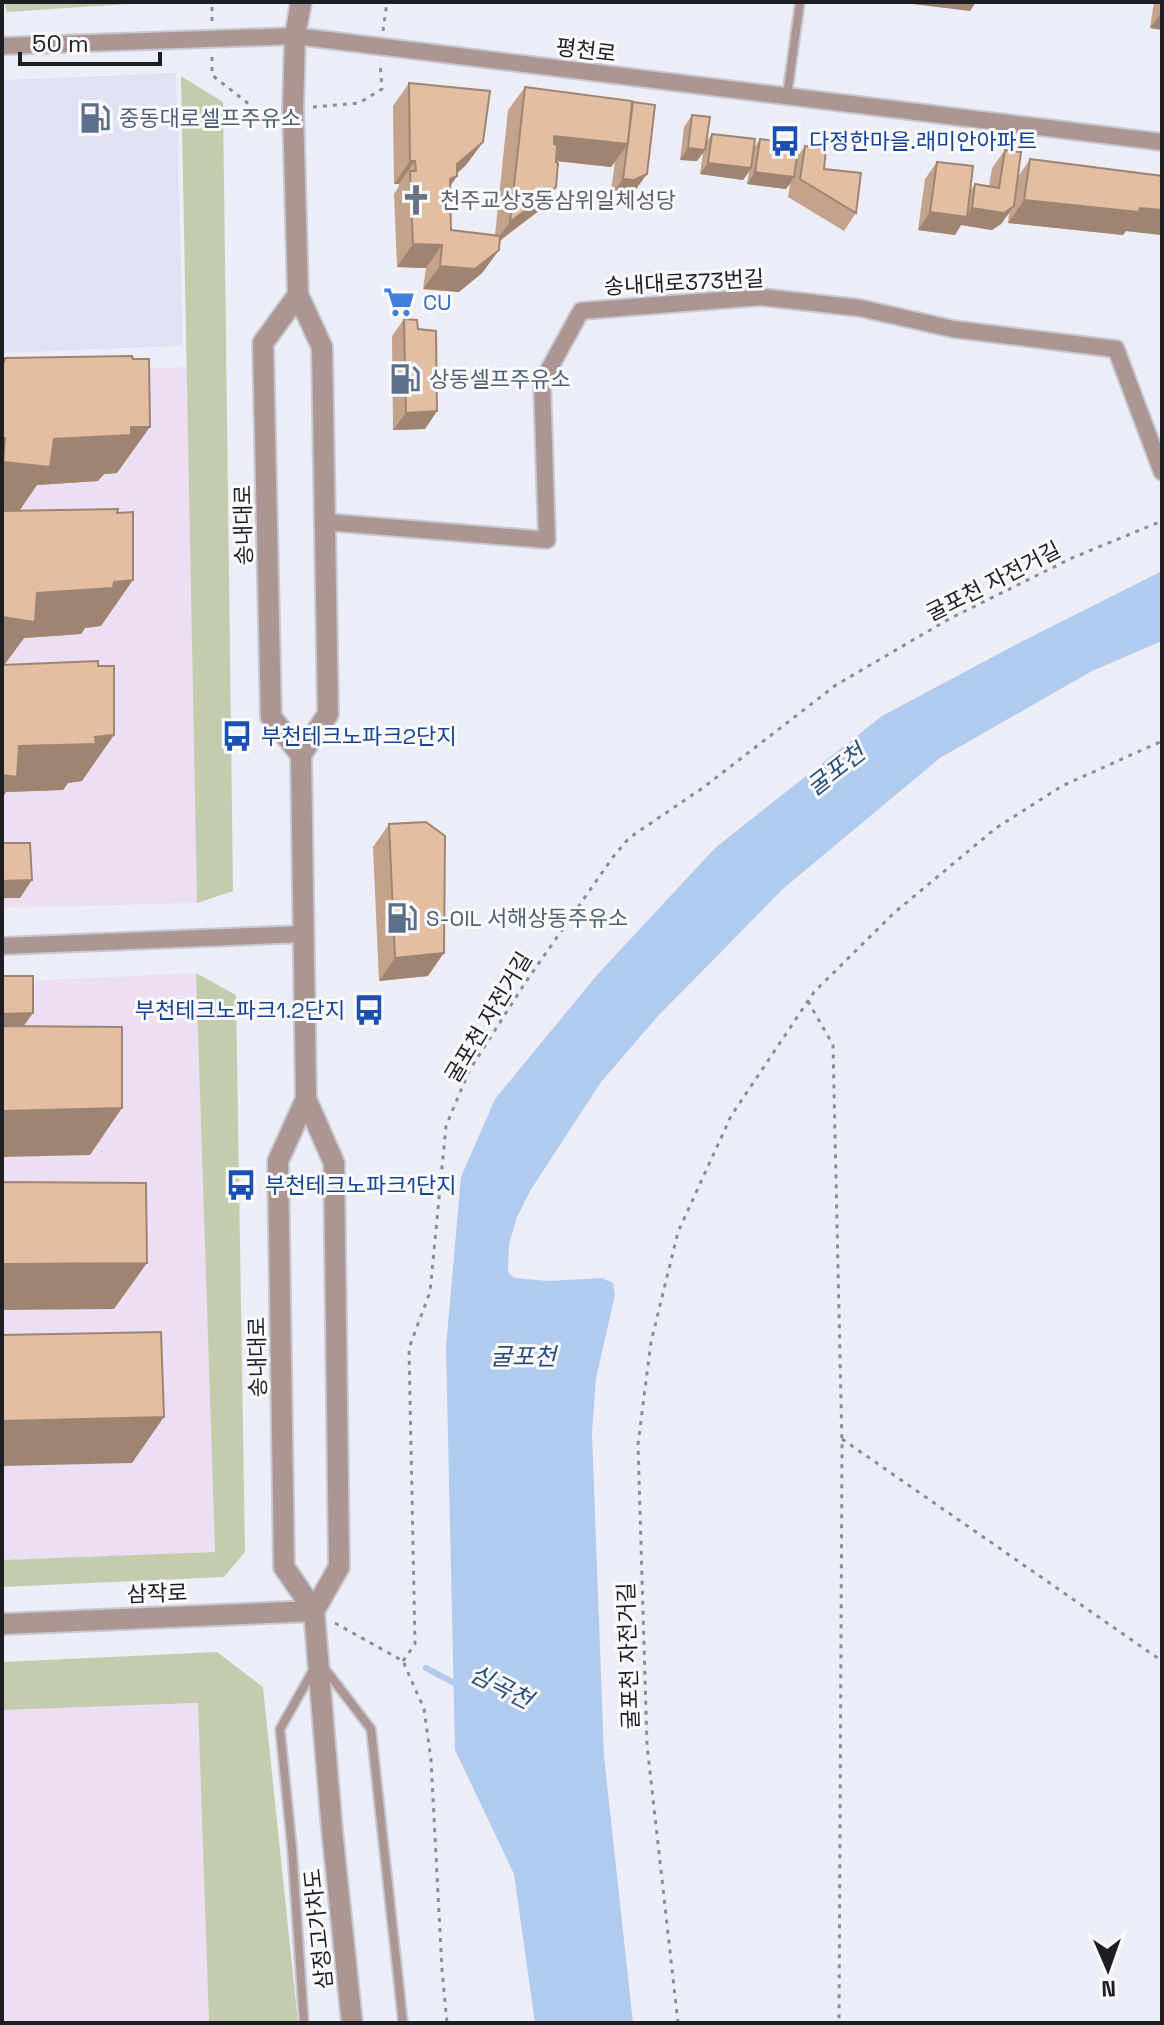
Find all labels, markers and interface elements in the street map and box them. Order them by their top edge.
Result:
scale bar [20,16,160,66]
text: 50 m [32,28,89,59]
street label: 평천로 [554,32,618,68]
fuel station icon: 중동대로셀프주유소 [78,101,112,135]
place label: 중동대로셀프주유소 [119,104,301,132]
bus stop icon: 다정한마을.래미안아파트 [768,124,802,158]
place label: 다정한마을.래미안아파트 [809,127,1037,155]
church icon: 천주교상3동삼위일체성당 [399,183,433,217]
place label: 천주교상3동삼위일체성당 [440,186,676,214]
street label: 송내대로373번길 [603,264,765,300]
supermarket icon: CU [382,285,416,319]
place label: CU [423,288,452,316]
fuel station icon: 상동셀프주유소 [388,362,422,396]
place label: 상동셀프주유소 [429,365,571,393]
street label: 송내대로 [228,484,258,566]
street label: 굴포천 자전거길 [921,535,1065,627]
bus stop icon: 부천테크노파크2단지 [220,719,254,753]
place label: 부천테크노파크2단지 [261,722,456,750]
water label: 굴포천 [800,735,874,802]
fuel station icon: S-OIL 서해상동주유소 [385,901,419,935]
place label: S-OIL 서해상동주유소 [426,904,628,932]
street label: 굴포천 자전거길 [438,947,538,1087]
bus stop icon: 부천테크노파크1.2단지 [352,993,386,1027]
place label: 부천테크노파크1.2단지 [135,996,345,1024]
bus stop icon: 부천테크노파크1단지 [224,1168,258,1202]
place label: 부천테크노파크1단지 [265,1171,456,1199]
street label: 송내대로 [242,1316,272,1398]
water label: 굴포천 [490,1341,559,1372]
street label: 삼작로 [126,1578,188,1608]
street label: 굴포천 자전거길 [611,1582,645,1730]
water label: 심곡천 [465,1658,540,1717]
street label: 삼정고가차도 [298,1867,338,1991]
north arrow [1068,1929,1148,2009]
text: N [1101,1975,1117,2003]

